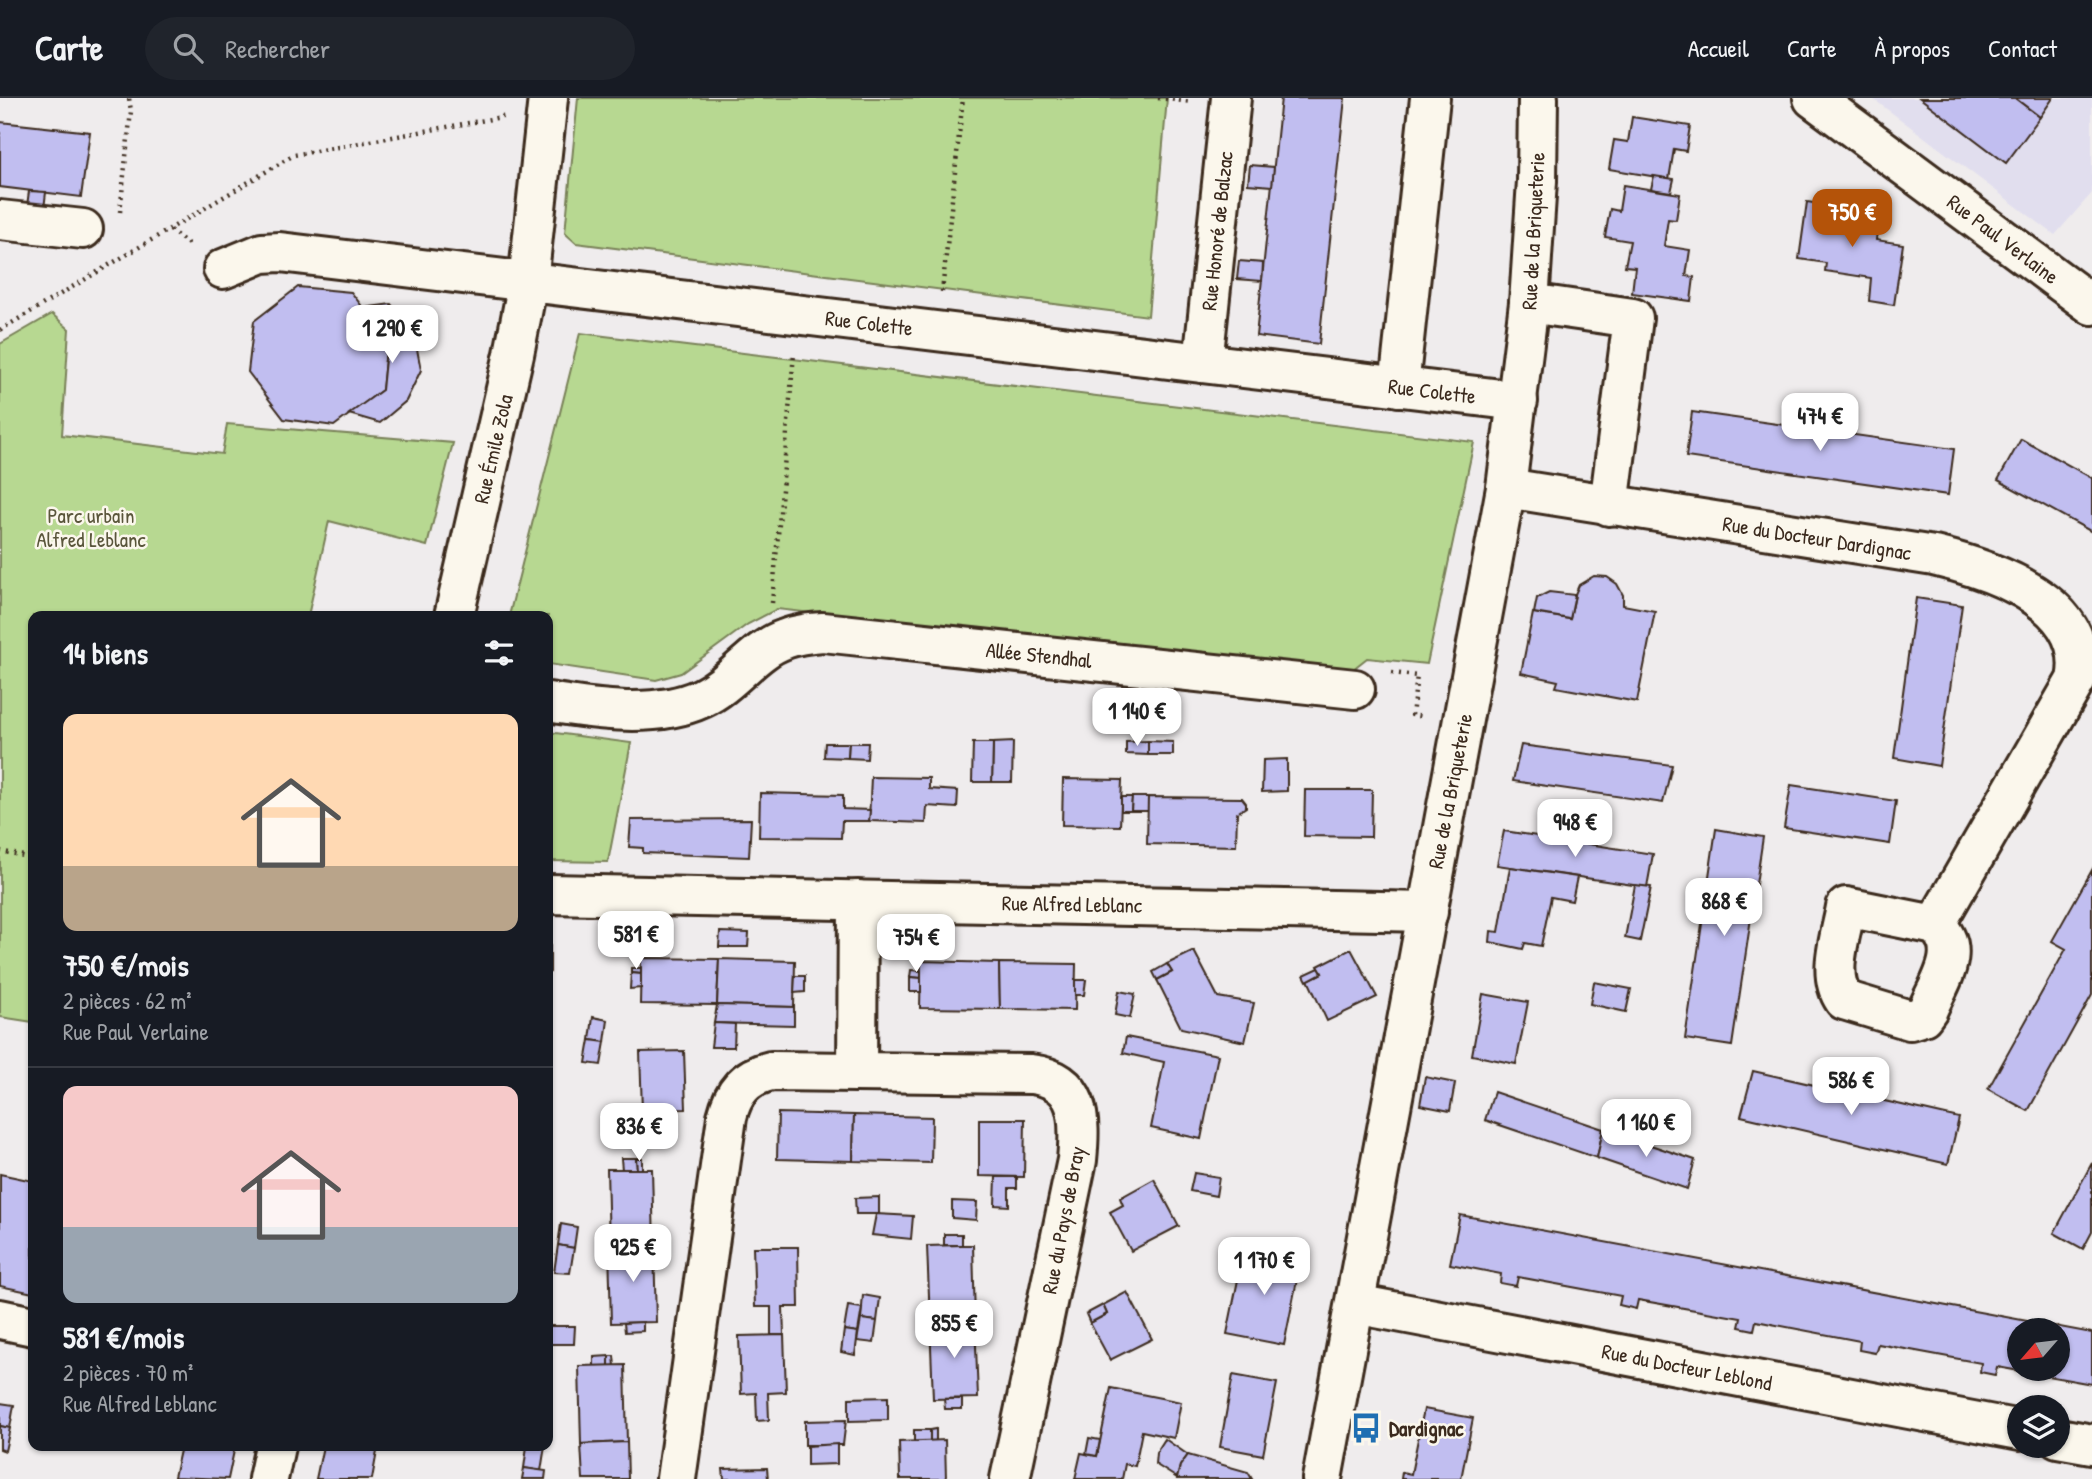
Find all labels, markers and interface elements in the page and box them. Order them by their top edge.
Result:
search box [145,17,635,80]
text: Carte [35,26,103,70]
icon: search [169,29,207,67]
text: Rechercher [225,31,330,66]
text: Accueil [1688,32,1749,64]
text: Carte [1787,32,1836,64]
text: À propos [1874,32,1950,64]
text: Contact [1988,32,2057,64]
street label: Rue Honoré de Balzac [1194,149,1240,312]
street label: Rue de la Briqueterie [1514,151,1552,311]
street label: Rue Paul Verlaine [1941,187,2065,291]
pin: 750 € [1803,190,1901,249]
text: 750 € [1828,196,1876,227]
street label: Rue Colette [824,303,914,343]
pin: 1 290 € [327,306,457,365]
text: 1 290 € [362,312,422,343]
street label: Rue Colette [1387,371,1477,411]
street label: Rue Émile Zola [466,392,520,506]
pin: 474 € [1771,394,1869,453]
text: 474 € [1798,400,1843,431]
park label: Parc urbain Alfred Leblanc [36,501,146,554]
street label: Rue du Docteur Dardignac [1721,509,1914,567]
text: 14 biens [63,633,148,673]
icon: filters [480,634,518,672]
street label: Allée Stendhal [985,635,1094,675]
pin: 1 140 € [1072,688,1202,748]
text: 1 140 € [1108,695,1166,726]
street label: Rue de la Briqueterie [1421,711,1479,871]
icon: home [228,760,354,886]
pin: 948 € [1526,800,1624,859]
text: 948 € [1553,806,1597,837]
pin: 868 € [1675,878,1773,938]
text: 868 € [1701,885,1747,916]
street label: Rue Alfred Leblanc [1002,888,1143,920]
pin: 581 € [587,912,685,971]
pin: 754 € [867,914,965,974]
text: 581 € [614,918,658,949]
text: 754 € [893,921,939,952]
text: 750 €/mois [63,945,189,985]
text: 2 pièces · 62 m² [63,985,191,1016]
text: Rue Paul Verlaine [63,1016,209,1047]
pin: 586 € [1802,1058,1900,1117]
text: 586 € [1828,1064,1874,1095]
pin: 1 160 € [1581,1100,1711,1159]
pin: 836 € [590,1104,688,1163]
text: 1 160 € [1617,1106,1675,1137]
text: 836 € [616,1110,662,1141]
icon: home [228,1132,354,1258]
street label: Rue du Pays de Bray [1034,1144,1092,1296]
pin: 925 € [584,1224,682,1284]
text: 925 € [610,1231,656,1262]
pin: 1 170 € [1199,1238,1329,1297]
text: 1 170 € [1234,1244,1294,1275]
pin: 855 € [905,1300,1003,1360]
text: 855 € [931,1307,977,1338]
text: 581 €/mois [63,1317,184,1357]
north arrow [2007,1318,2070,1381]
map controls [2007,1318,2070,1458]
street label: Rue du Docteur Leblond [1600,1336,1774,1398]
text: 2 pièces · 70 m² [63,1357,193,1388]
text: Rue Alfred Leblanc [63,1388,217,1419]
button: layers [2007,1395,2070,1458]
bus stop icon: Dardignac [1349,1411,1383,1445]
place label: Dardignac [1389,1414,1464,1444]

